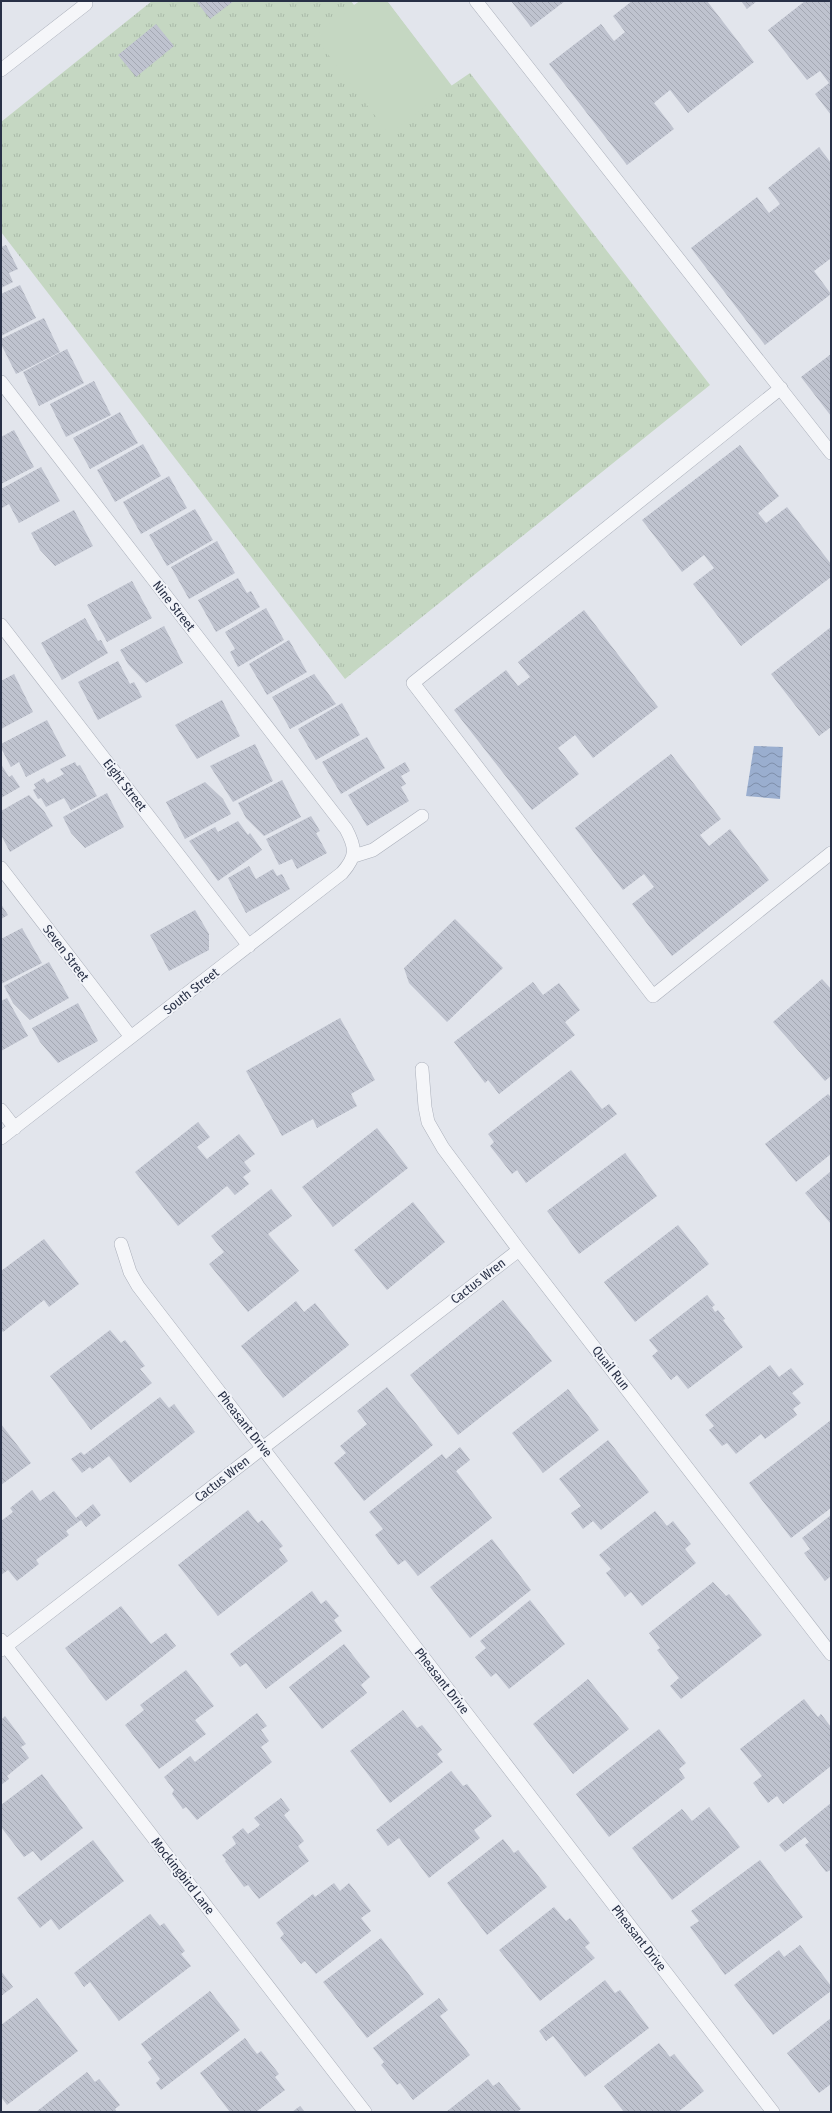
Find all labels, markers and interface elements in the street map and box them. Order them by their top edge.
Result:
street label: Nine Street [150,578,199,635]
street label: Eight Street [100,756,150,814]
street label: Seven Street [40,922,93,985]
street label: South Street [160,964,222,1017]
street label: Cactus Wren [448,1255,508,1307]
street label: Quail Run [589,1343,633,1393]
street label: Pheasant Drive [215,1388,275,1460]
street label: Cactus Wren [192,1453,252,1505]
street label: Pheasant Drive [412,1645,472,1717]
street label: Mockingbird Lane [148,1834,218,1918]
street label: Pheasant Drive [609,1902,669,1974]

